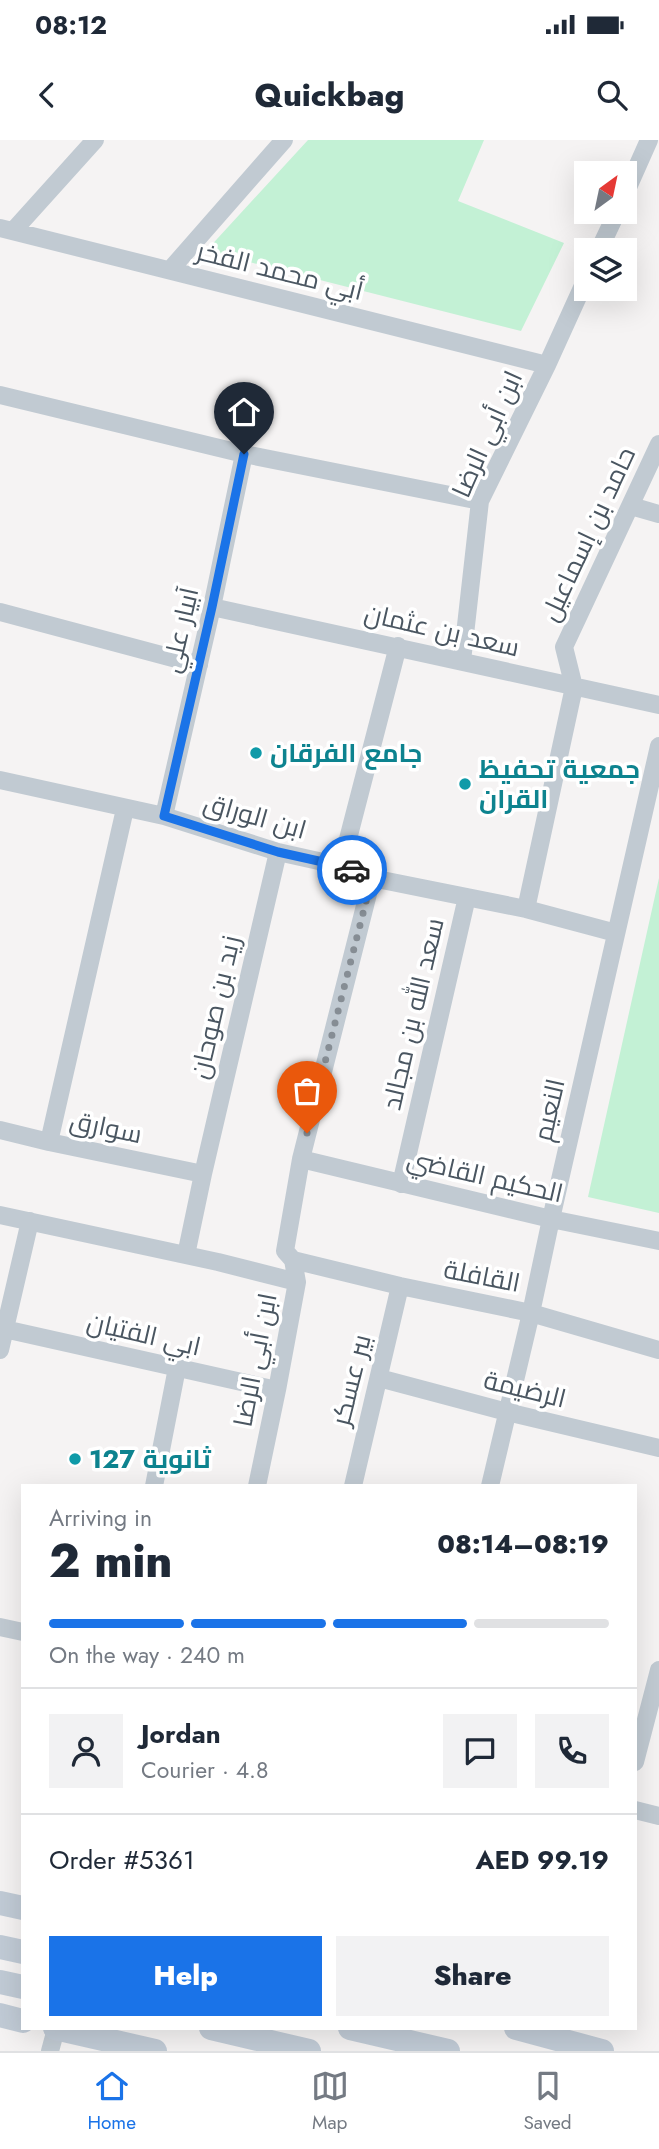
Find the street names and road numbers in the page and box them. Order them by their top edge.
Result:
street label: أبي محمد الفخر [190,231,367,312]
street label: ابن أبي الرضا [442,364,534,504]
street label: حامد بن إسماعيل [531,441,645,627]
street label: آبيار علي [152,584,210,677]
street label: سعد بن عثمان [361,594,523,666]
street label: ابن الوراق [199,783,311,849]
street label: سعد الله بن مجالد [372,914,454,1114]
street label: زيد بن صوحان [180,931,250,1083]
street label: النعيم [523,1075,575,1145]
street label: سوارق [66,1101,146,1153]
street label: الحكيم القاضي [403,1140,567,1212]
street label: القافلة [440,1250,524,1302]
street label: ابن أبي الرضا [223,1290,289,1431]
street label: ابي الفتيان [83,1302,205,1367]
street label: بير عسكر [321,1330,381,1432]
street label: الرضيمة [480,1360,570,1418]

